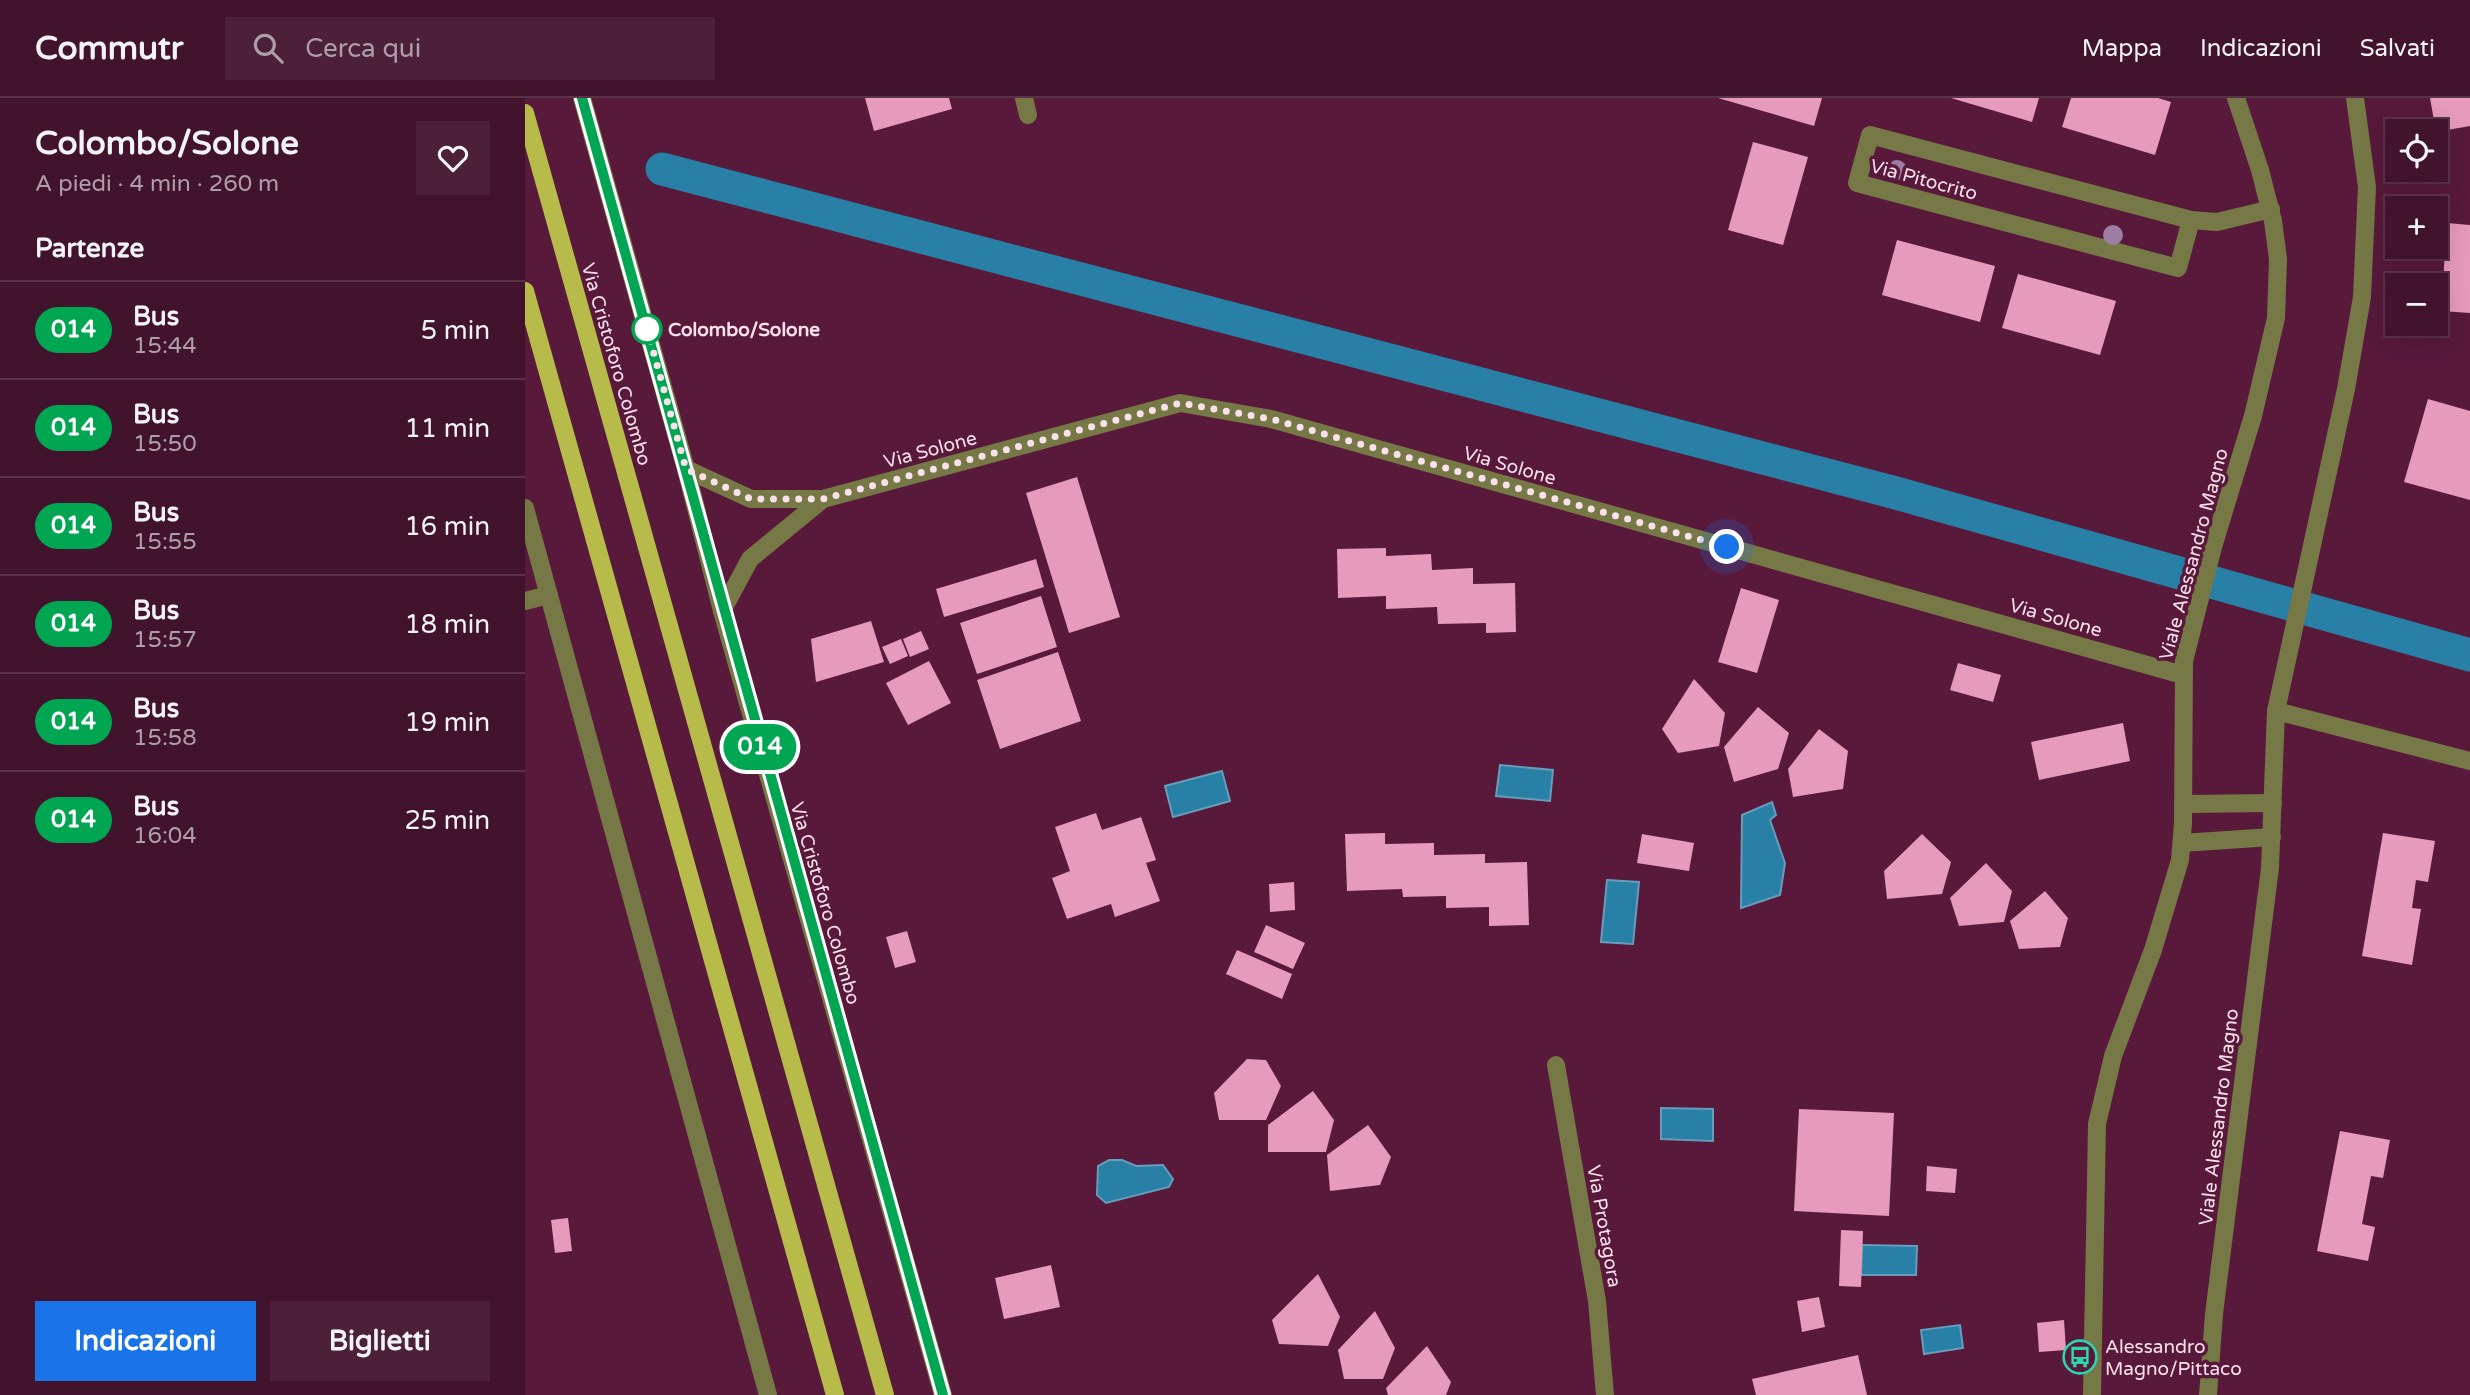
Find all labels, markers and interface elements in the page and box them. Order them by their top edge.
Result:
search box [225,17,715,80]
text: Commutr [35,29,183,68]
icon: search [249,29,287,67]
text: Cerca qui [305,33,421,64]
text: Mappa [2082,34,2162,63]
text: Indicazioni [2200,34,2322,63]
text: Salvati [2360,34,2435,63]
map controls [2385,119,2448,336]
button: locate [2385,119,2448,182]
button: heart [416,121,490,195]
text: Colombo/Solone [35,124,299,163]
street label: Via Pitocrito [1868,155,1980,205]
text: A piedi · 4 min · 260 m [35,170,279,198]
button: + [2385,196,2448,259]
text: Partenze [35,233,144,264]
street label: Via Cristoforo Colombo [577,261,655,468]
button: − [2385,273,2448,336]
text: Bus [133,301,179,332]
marker: Colombo/Solone [632,314,662,344]
text: 014 [51,315,96,344]
text: 5 min [421,315,490,346]
place label: Colombo/Solone [668,319,820,341]
text: 15:44 [133,332,197,360]
text: Bus [133,399,179,430]
text: 014 [51,413,96,442]
text: 11 min [404,413,490,444]
street label: Via Solone [881,427,979,473]
text: 15:50 [133,430,197,458]
street label: Via Solone [1461,442,1559,490]
street label: Viale Alessandro Magno [2155,446,2233,663]
text: Bus [133,497,179,528]
text: 014 [51,511,96,540]
text: 16 min [404,511,490,542]
text: 15:55 [133,528,197,556]
your location [1709,529,1744,564]
street label: Via Solone [2007,594,2105,642]
text: Bus [133,595,179,626]
text: 014 [51,609,96,638]
text: 18 min [404,609,490,640]
text: 15:57 [133,626,197,654]
text: Bus [133,693,179,724]
text: 014 [51,707,96,736]
text: 19 min [404,707,490,738]
text: 15:58 [133,724,197,752]
line badge: 014 [720,724,800,770]
text: 014 [737,732,783,761]
text: Bus [133,791,179,822]
street label: Via Cristoforo Colombo [786,800,864,1007]
text: 014 [51,805,96,834]
text: 25 min [404,805,490,836]
text: 16:04 [133,822,197,850]
street label: Viale Alessandro Magno [2195,1007,2243,1227]
street label: Via Protagora [1582,1163,1626,1289]
button: Indicazioni [35,1301,256,1381]
button: Biglietti [270,1301,490,1381]
place label: Alessandro Magno/Pittaco [2105,1336,2242,1380]
bus stop icon: Alessandro Magno/Pittaco [2061,1338,2099,1376]

